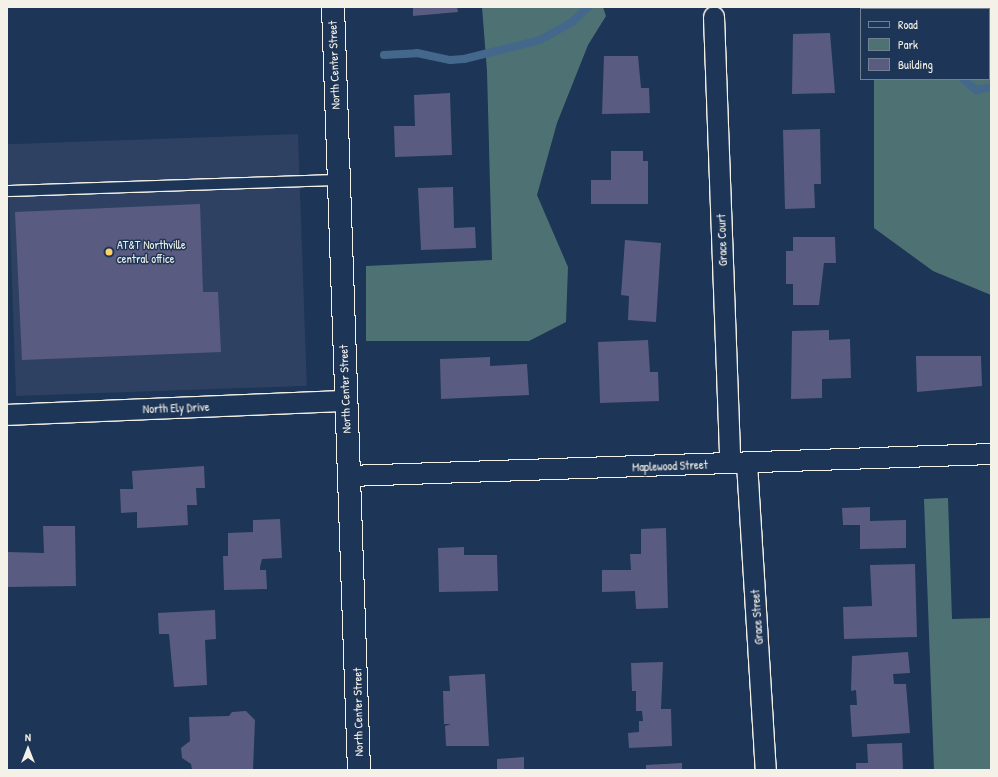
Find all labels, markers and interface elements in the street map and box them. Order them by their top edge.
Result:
legend [860,8,990,80]
text: Road [898,16,918,33]
street label: North Center Street [325,20,343,110]
text: Park [898,36,918,53]
text: Building [898,56,933,73]
street label: Grace Court [714,214,730,266]
place label: AT&T Northville central office [117,238,186,266]
marker: AT&T Northville central office [104,247,114,257]
street label: North Center Street [336,344,354,434]
street label: North Ely Drive [142,400,210,416]
street label: Maplewood Street [632,457,708,475]
street label: Grace Street [748,589,766,645]
street label: North Center Street [350,667,366,757]
north arrow [8,729,48,769]
text: N [25,730,31,744]

